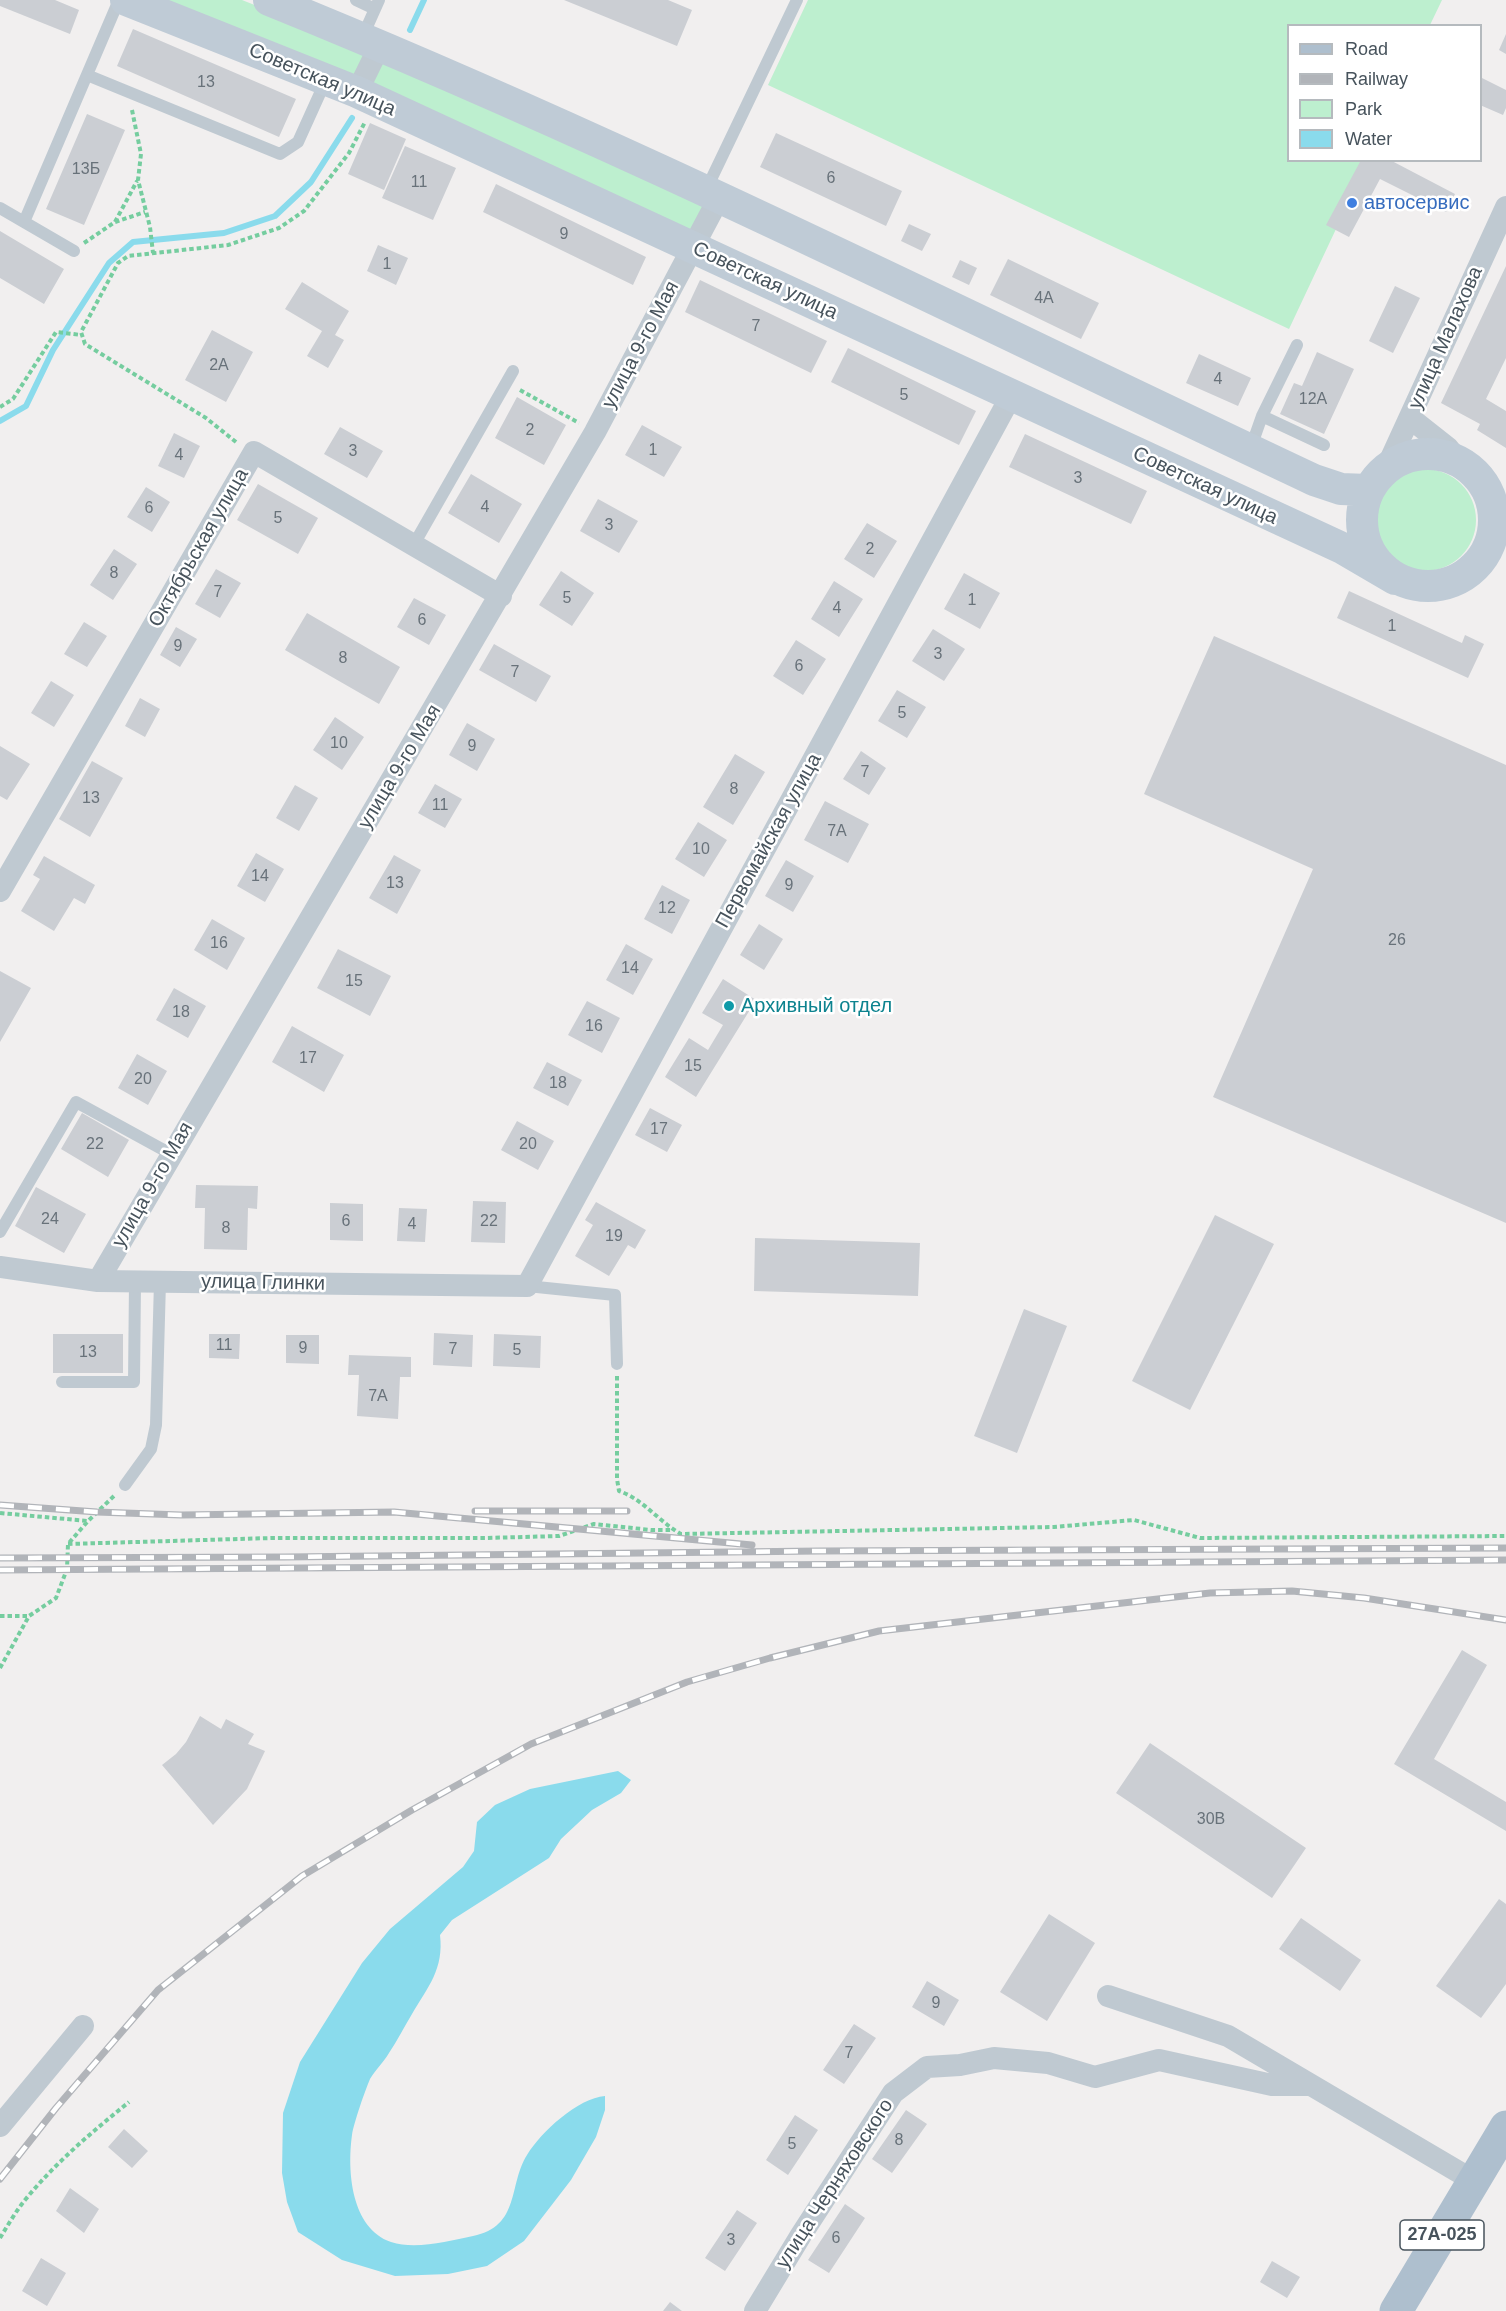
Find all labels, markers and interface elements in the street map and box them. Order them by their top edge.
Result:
legend [1287,24,1482,162]
street label: Советская улица [245,38,399,122]
text: Road [1345,39,1388,59]
text: Railway [1345,69,1408,89]
house number: 13 [197,73,215,93]
text: Park [1345,99,1382,119]
text: Water [1345,129,1392,149]
house number: 13Б [72,160,100,180]
house number: 6 [827,169,835,189]
house number: 11 [411,173,427,193]
place label: автосервис [1364,191,1469,215]
marker: автосервис [1345,196,1359,210]
house number: 9 [560,225,568,245]
street label: Советская улица [689,237,841,325]
house number: 1 [383,255,391,275]
street label: улица Малахова [1404,263,1488,413]
street label: улица 9-го Мая [597,277,685,413]
house number: 4А [1034,289,1054,309]
house number: 7 [752,317,760,337]
house number: 2А [209,356,229,376]
house number: 4 [1214,370,1222,390]
house number: 5 [900,386,908,406]
house number: 12А [1299,390,1327,410]
house number: 2 [526,421,534,441]
house number: 1 [649,441,657,461]
house number: 3 [349,442,357,462]
street label: Советская улица [1129,442,1281,530]
house number: 4 [175,446,183,466]
street label: Октябрьская улица [144,464,254,632]
house number: 3 [1074,469,1082,489]
house number: 4 [481,498,489,518]
house number: 6 [145,499,153,519]
house number: 5 [274,509,282,529]
house number: 3 [605,516,613,536]
house number: 2 [866,540,874,560]
house number: 8 [110,564,118,584]
house number: 7 [214,583,222,603]
house number: 5 [563,589,571,609]
house number: 1 [968,591,976,611]
house number: 4 [833,599,841,619]
house number: 6 [418,611,426,631]
house number: 1 [1388,617,1396,637]
house number: 9 [174,637,182,657]
house number: 3 [934,645,942,665]
house number: 8 [339,649,347,669]
house number: 6 [795,657,803,677]
house number: 7 [511,663,519,683]
street label: улица 9-го Мая [353,701,447,833]
house number: 5 [898,704,906,724]
house number: 10 [330,734,348,754]
house number: 9 [468,737,476,757]
street label: Первомайская улица [711,750,827,932]
house number: 7 [861,763,869,783]
house number: 8 [730,780,738,800]
house number: 13 [82,789,100,809]
house number: 11 [432,796,448,816]
house number: 7А [827,822,847,842]
house number: 10 [692,840,710,860]
house number: 14 [251,867,269,887]
house number: 13 [386,874,404,894]
house number: 9 [785,876,793,896]
house number: 12 [658,899,676,919]
house number: 26 [1388,931,1406,951]
house number: 16 [210,934,228,954]
house number: 14 [621,959,639,979]
house number: 15 [345,972,363,992]
place label: Архивный отдел [741,994,892,1018]
marker: Архивный отдел [722,999,736,1013]
house number: 18 [172,1003,190,1023]
house number: 16 [585,1017,603,1037]
house number: 17 [299,1049,317,1069]
house number: 15 [684,1057,702,1077]
house number: 20 [134,1070,152,1090]
house number: 18 [549,1074,567,1094]
street label: улица 9-го Мая [107,1118,199,1252]
house number: 17 [650,1120,668,1140]
house number: 22 [86,1135,104,1155]
house number: 20 [519,1135,537,1155]
house number: 24 [41,1210,59,1230]
house number: 6 [342,1212,350,1232]
house number: 22 [480,1212,498,1232]
house number: 4 [408,1215,416,1235]
house number: 8 [222,1219,230,1239]
house number: 19 [605,1227,623,1247]
street label: улица Глинки [201,1270,325,1296]
house number: 11 [216,1336,232,1356]
house number: 9 [299,1339,307,1359]
house number: 7 [449,1340,457,1360]
house number: 5 [513,1341,521,1361]
house number: 13 [79,1343,97,1363]
house number: 7А [368,1387,388,1407]
house number: 30В [1197,1810,1225,1830]
house number: 9 [932,1994,940,2014]
house number: 7 [845,2044,853,2064]
street label: улица Черняховского [771,2095,899,2273]
house number: 8 [895,2131,903,2151]
house number: 5 [788,2135,796,2155]
road number: 27А-025 [1400,2220,1484,2250]
house number: 6 [832,2229,840,2249]
house number: 3 [727,2231,735,2251]

